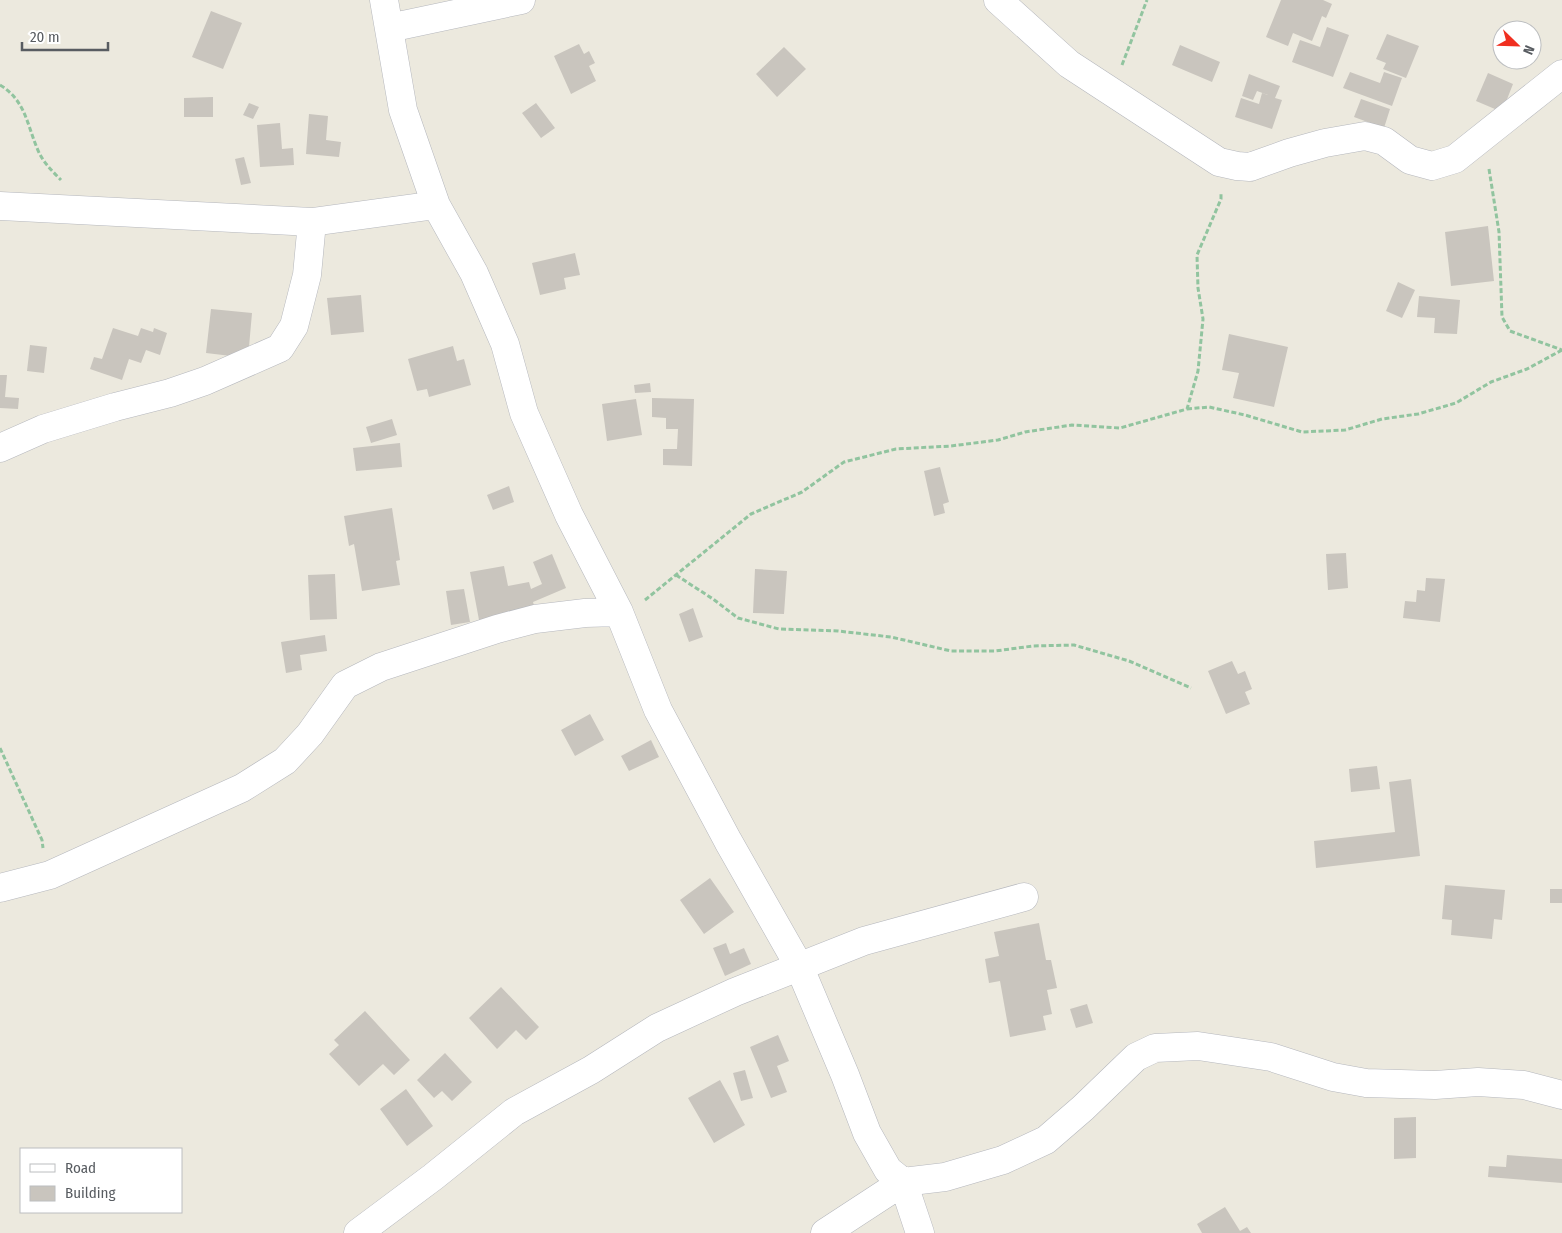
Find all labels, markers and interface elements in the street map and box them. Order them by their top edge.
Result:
scale bar [22,20,109,52]
north arrow [1492,20,1542,70]
text: 20 m [30,28,60,46]
text: N [1519,43,1538,57]
legend [20,1148,182,1213]
text: Road [65,1159,96,1177]
text: Building [65,1184,116,1202]

